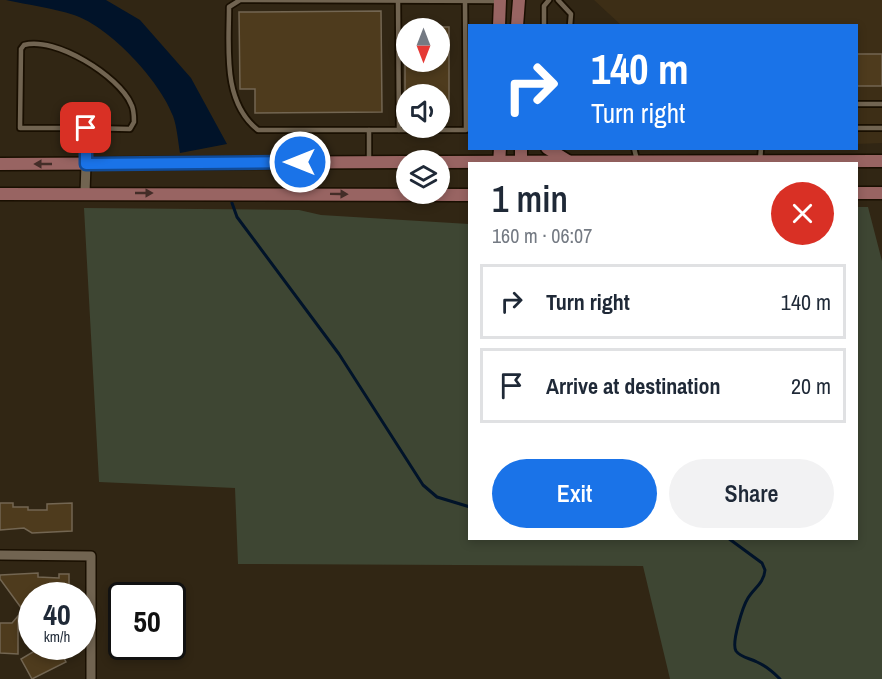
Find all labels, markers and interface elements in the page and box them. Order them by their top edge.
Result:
north arrow [396,18,450,72]
map controls [396,18,450,204]
text: 140 m [591,41,689,97]
icon: right [492,48,570,126]
button: sound [396,84,450,138]
text: Turn right [591,95,685,131]
pin [60,102,111,153]
icon: arrive [69,111,102,144]
position arrow [268,130,332,194]
button: layers [396,150,450,204]
one-way arrow [33,159,52,169]
text: 1 min [492,175,568,223]
button: close [771,182,834,245]
one-way arrow [134,188,153,198]
one-way arrow [329,190,348,199]
text: 160 m · 06:07 [492,222,592,249]
icon: right [495,285,528,318]
text: Turn right [546,287,630,317]
text: 140 m [781,287,831,317]
icon: arrive [495,369,528,402]
text: Arrive at destination [546,371,720,401]
text: 20 m [791,371,831,401]
button: Exit [492,459,657,528]
button: Share [669,459,834,528]
speed limit sign: 50 [108,582,186,660]
text: 40 [43,594,71,634]
text: km/h [44,626,70,647]

